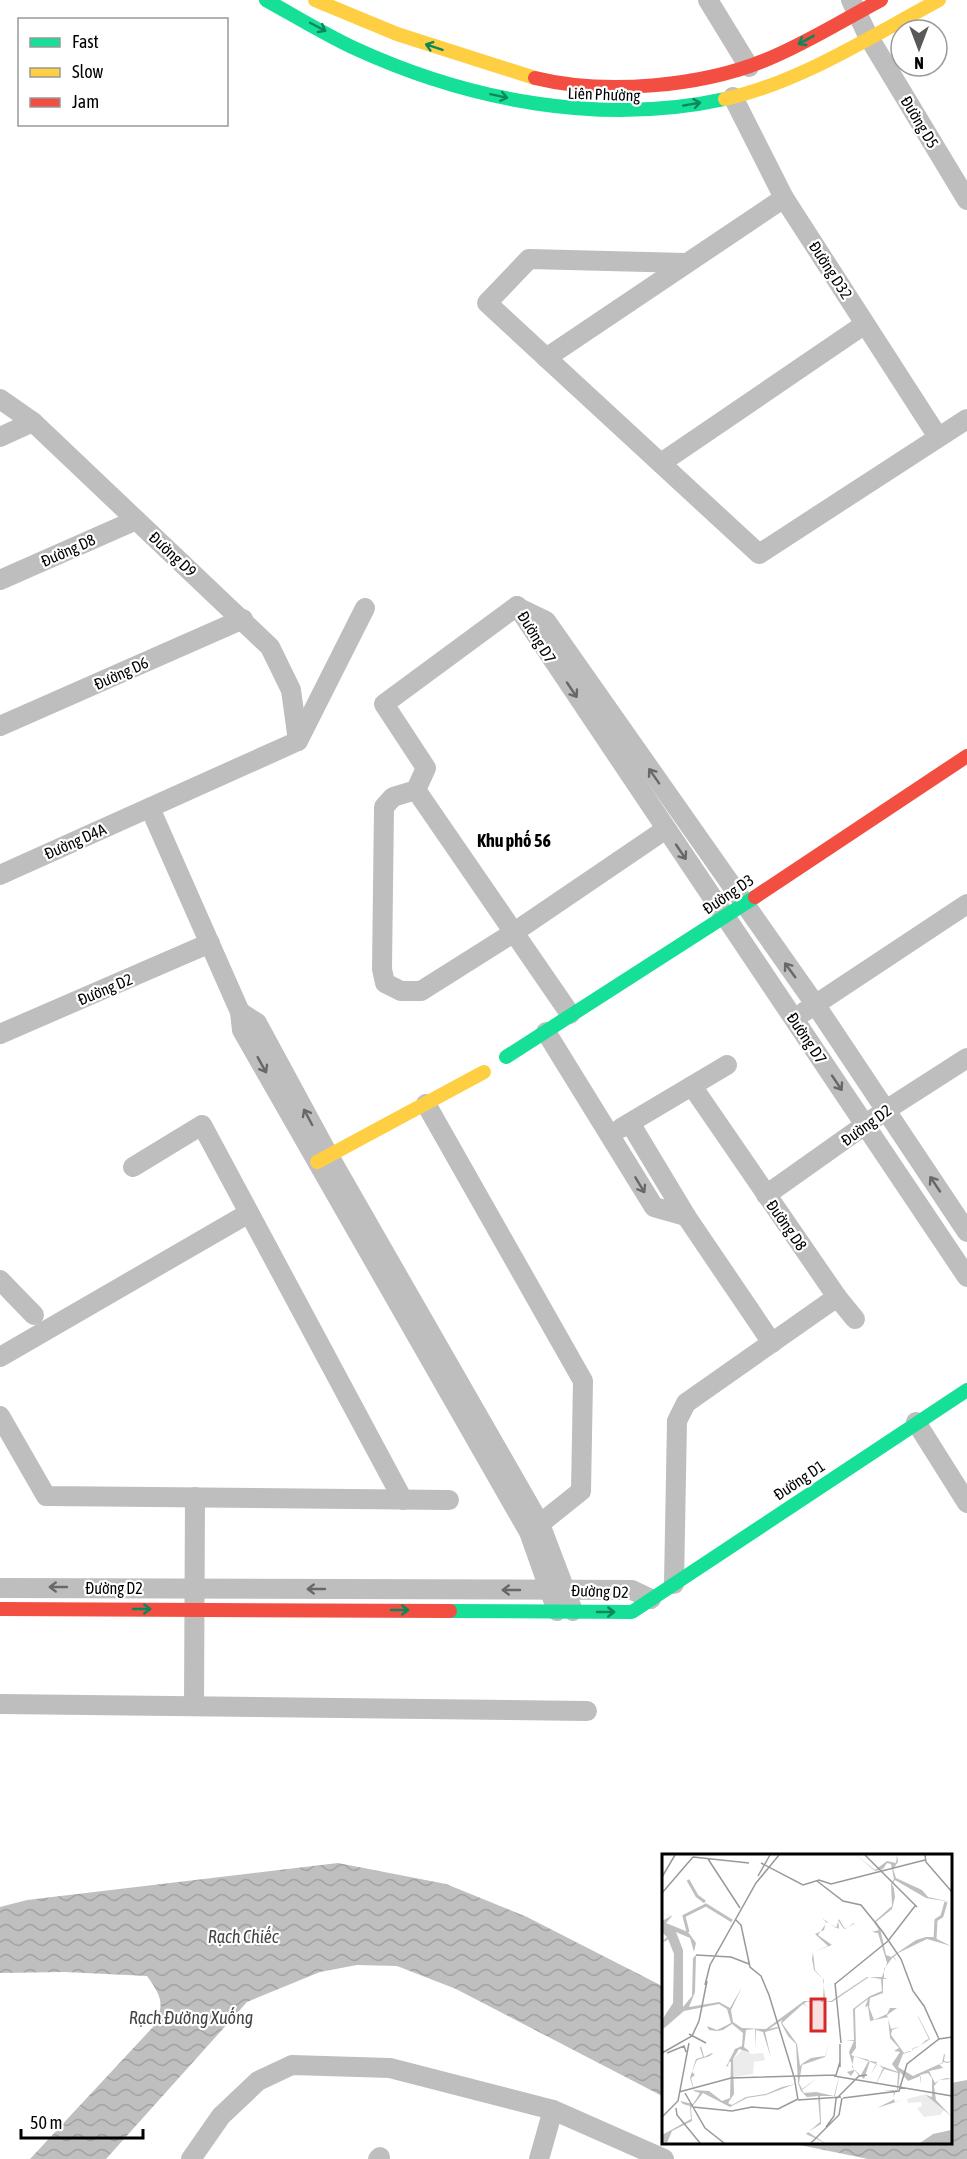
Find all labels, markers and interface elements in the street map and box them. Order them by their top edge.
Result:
legend [18,18,228,126]
north arrow [889,18,949,78]
one-way arrow [308,22,326,33]
text: Fast [72,31,99,52]
one-way arrow [797,35,815,46]
one-way arrow [425,41,444,52]
text: N [914,54,924,72]
text: Slow [72,61,103,82]
street label: Liên Phường [567,84,641,105]
one-way arrow [490,90,509,102]
text: Jam [72,91,99,112]
street label: Đường D5 [897,93,943,152]
one-way arrow [682,98,702,109]
street label: Đường D32 [805,238,856,303]
street label: Đường D9 [145,528,200,581]
street label: Đường D8 [38,530,98,571]
street label: Đường D7 [513,608,560,667]
street label: Đường D6 [91,653,151,694]
one-way arrow [566,681,578,698]
one-way arrow [648,768,660,785]
street label: Đường D4A [41,819,109,863]
district label: Khu phố 56 [477,830,551,851]
one-way arrow [675,843,687,859]
street label: Đường D3 [699,870,757,918]
one-way arrow [784,962,797,978]
street label: Đường D2 [75,969,135,1009]
street label: Đường D7 [783,1009,831,1067]
one-way arrow [256,1056,268,1073]
one-way arrow [831,1074,843,1091]
street label: Đường D2 [837,1101,895,1150]
one-way arrow [302,1108,313,1126]
one-way arrow [928,1175,941,1192]
one-way arrow [635,1176,647,1193]
street label: Đường D8 [762,1196,811,1254]
street label: Đường D1 [770,1456,828,1504]
street label: Đường D2 [85,1579,143,1598]
one-way arrow [48,1581,68,1593]
street label: Đường D2 [571,1581,629,1602]
one-way arrow [306,1583,326,1595]
one-way arrow [501,1584,521,1596]
one-way arrow [132,1603,152,1614]
one-way arrow [390,1604,410,1616]
one-way arrow [596,1606,616,1618]
inset map [662,1854,952,2144]
water label: Rạch Chiếc [208,1925,279,1947]
water label: Rạch Đường Xuống [129,2006,253,2028]
scale bar [21,2102,142,2140]
text: 50 m [30,2112,62,2133]

